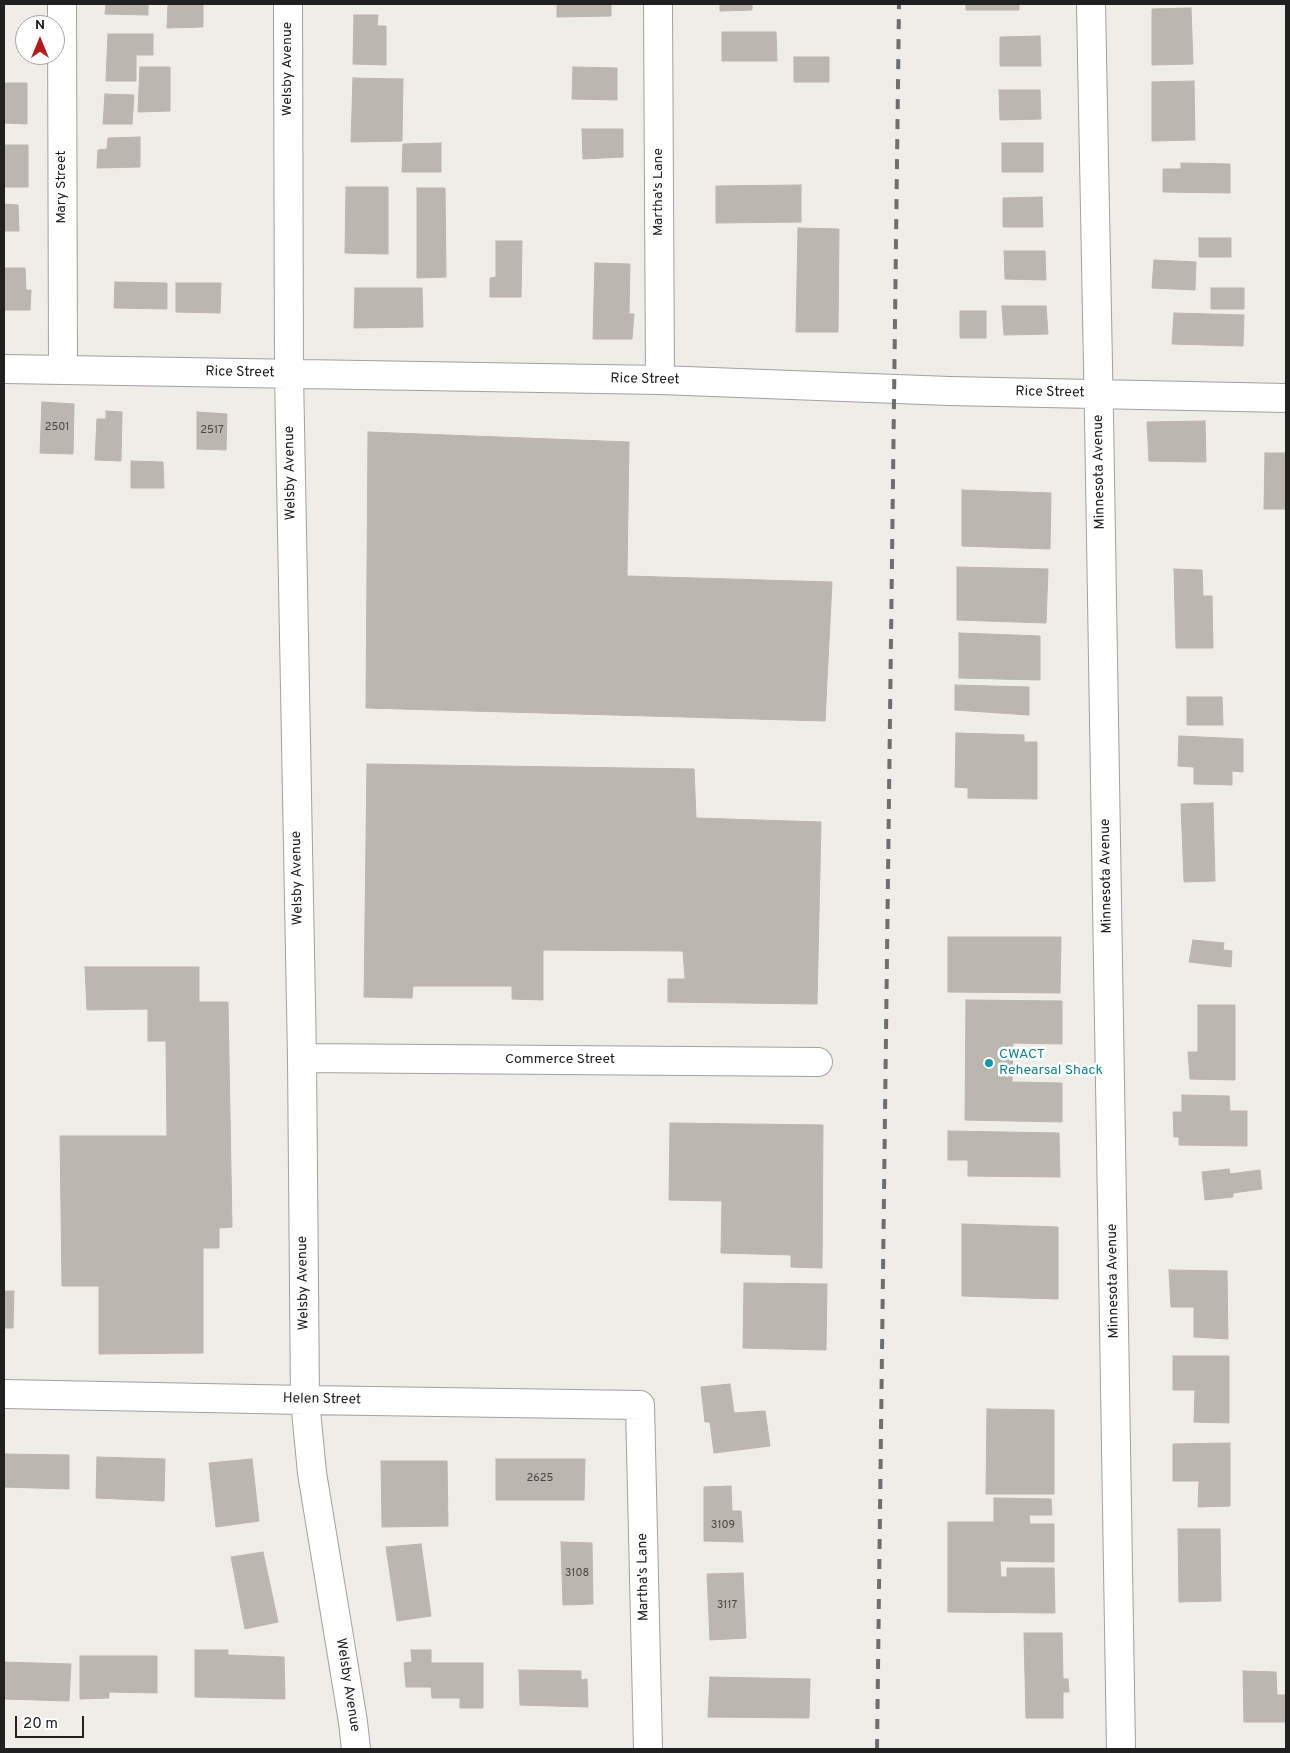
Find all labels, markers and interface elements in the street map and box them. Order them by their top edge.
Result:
north arrow [15,15,65,65]
text: N [35,17,45,34]
street label: Welsby Avenue [280,22,296,116]
street label: Martha's Lane [651,148,667,236]
street label: Mary Street [54,150,70,224]
street label: Rice Street [205,364,275,382]
street label: Rice Street [610,371,680,389]
street label: Rice Street [1015,384,1085,402]
street label: Minnesota Avenue [1091,414,1109,530]
house number: 2501 [45,421,69,435]
house number: 2517 [200,424,224,438]
street label: Welsby Avenue [282,426,300,520]
street label: Minnesota Avenue [1098,818,1116,934]
street label: Welsby Avenue [289,831,307,925]
place label: CWACT Rehearsal Shack [999,1047,1103,1080]
street label: Commerce Street [505,1052,615,1068]
marker: CWACT Rehearsal Shack [983,1057,995,1069]
street label: Minnesota Avenue [1105,1223,1123,1339]
street label: Welsby Avenue [295,1236,313,1330]
street label: Helen Street [283,1391,361,1409]
house number: 2625 [527,1472,553,1486]
house number: 3109 [711,1519,735,1533]
street label: Martha's Lane [635,1533,653,1621]
house number: 3108 [565,1567,589,1581]
house number: 3117 [717,1599,737,1613]
street label: Welsby Avenue [331,1637,363,1733]
scale bar [18,1706,86,1738]
text: 20 m [23,1715,58,1734]

